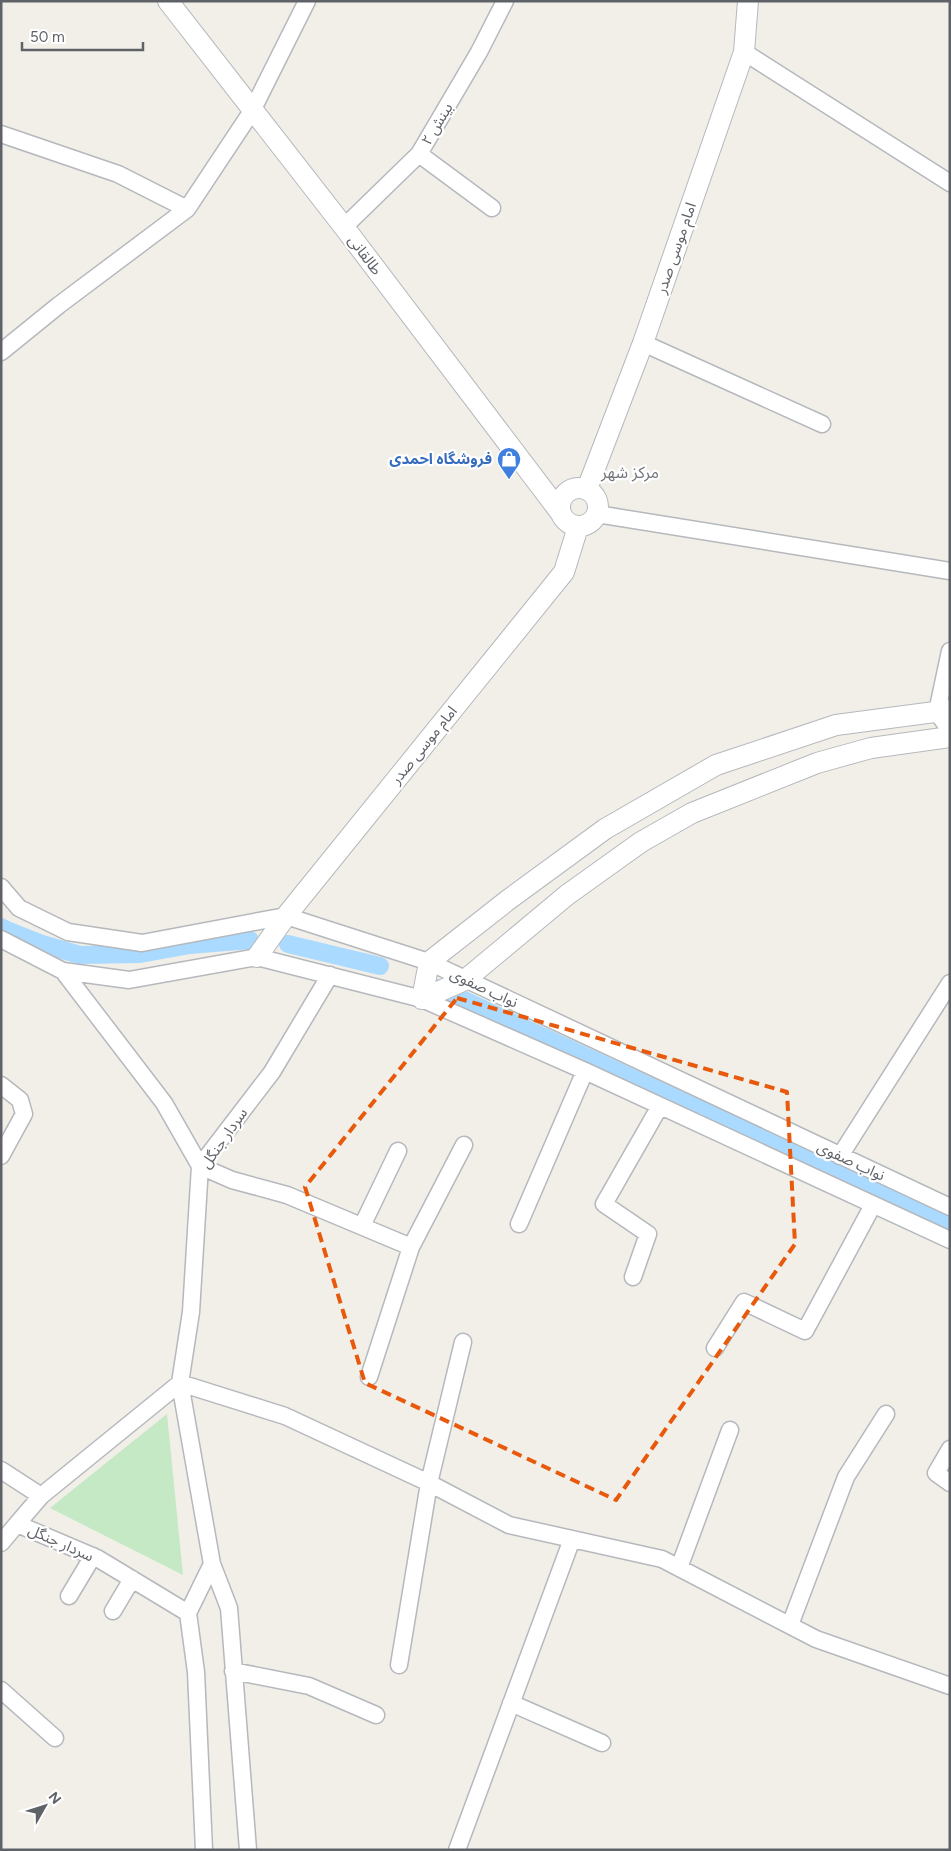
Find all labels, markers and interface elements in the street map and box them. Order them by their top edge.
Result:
scale bar [22,20,144,52]
text: 50 m [30,28,65,46]
street label: بینش ۲ [417,100,457,148]
street label: امام موسی صدر [652,200,702,298]
street label: طالقانی [344,231,386,279]
shop icon: فروشگاه احمدی [496,446,522,480]
place label: فروشگاه احمدی [389,450,492,468]
district label: مرکز شهر [600,463,659,482]
street label: امام موسی صدر [386,702,463,790]
street label: نواب صفوی [447,964,521,1012]
street label: سردار جنگل [197,1104,252,1172]
street label: نواب صفوی [814,1137,888,1185]
street label: سردار جنگل [25,1521,97,1565]
north arrow [20,1781,70,1831]
text: N [45,1789,65,1808]

